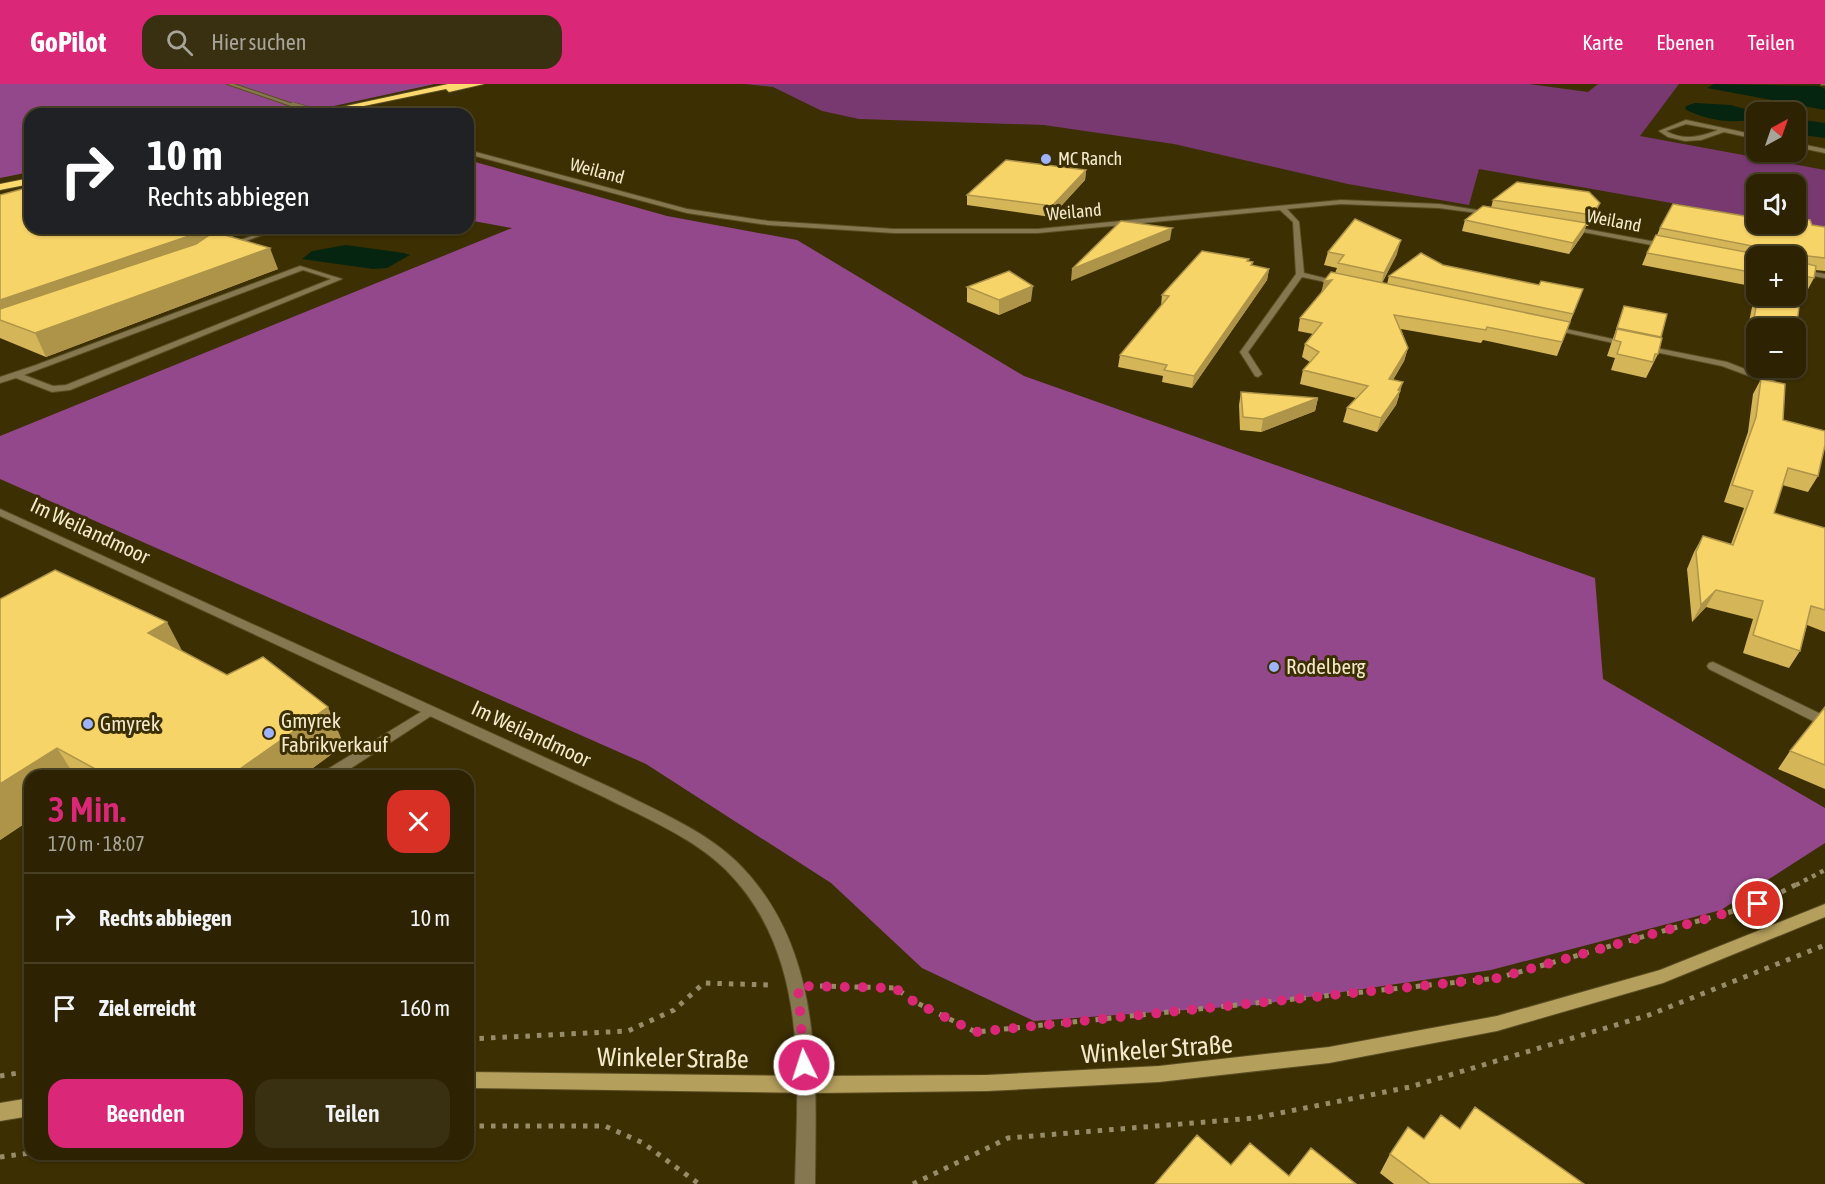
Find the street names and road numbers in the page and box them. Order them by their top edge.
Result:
street label: Weiland [568,153,627,188]
street label: Weiland [1046,199,1102,224]
street label: Weiland [1585,205,1643,236]
street label: Im Weilandmoor [27,492,155,569]
street label: Im Weilandmoor [468,695,596,772]
street label: Winkeler Straße [1080,1029,1234,1069]
street label: Winkeler Straße [597,1042,749,1074]

